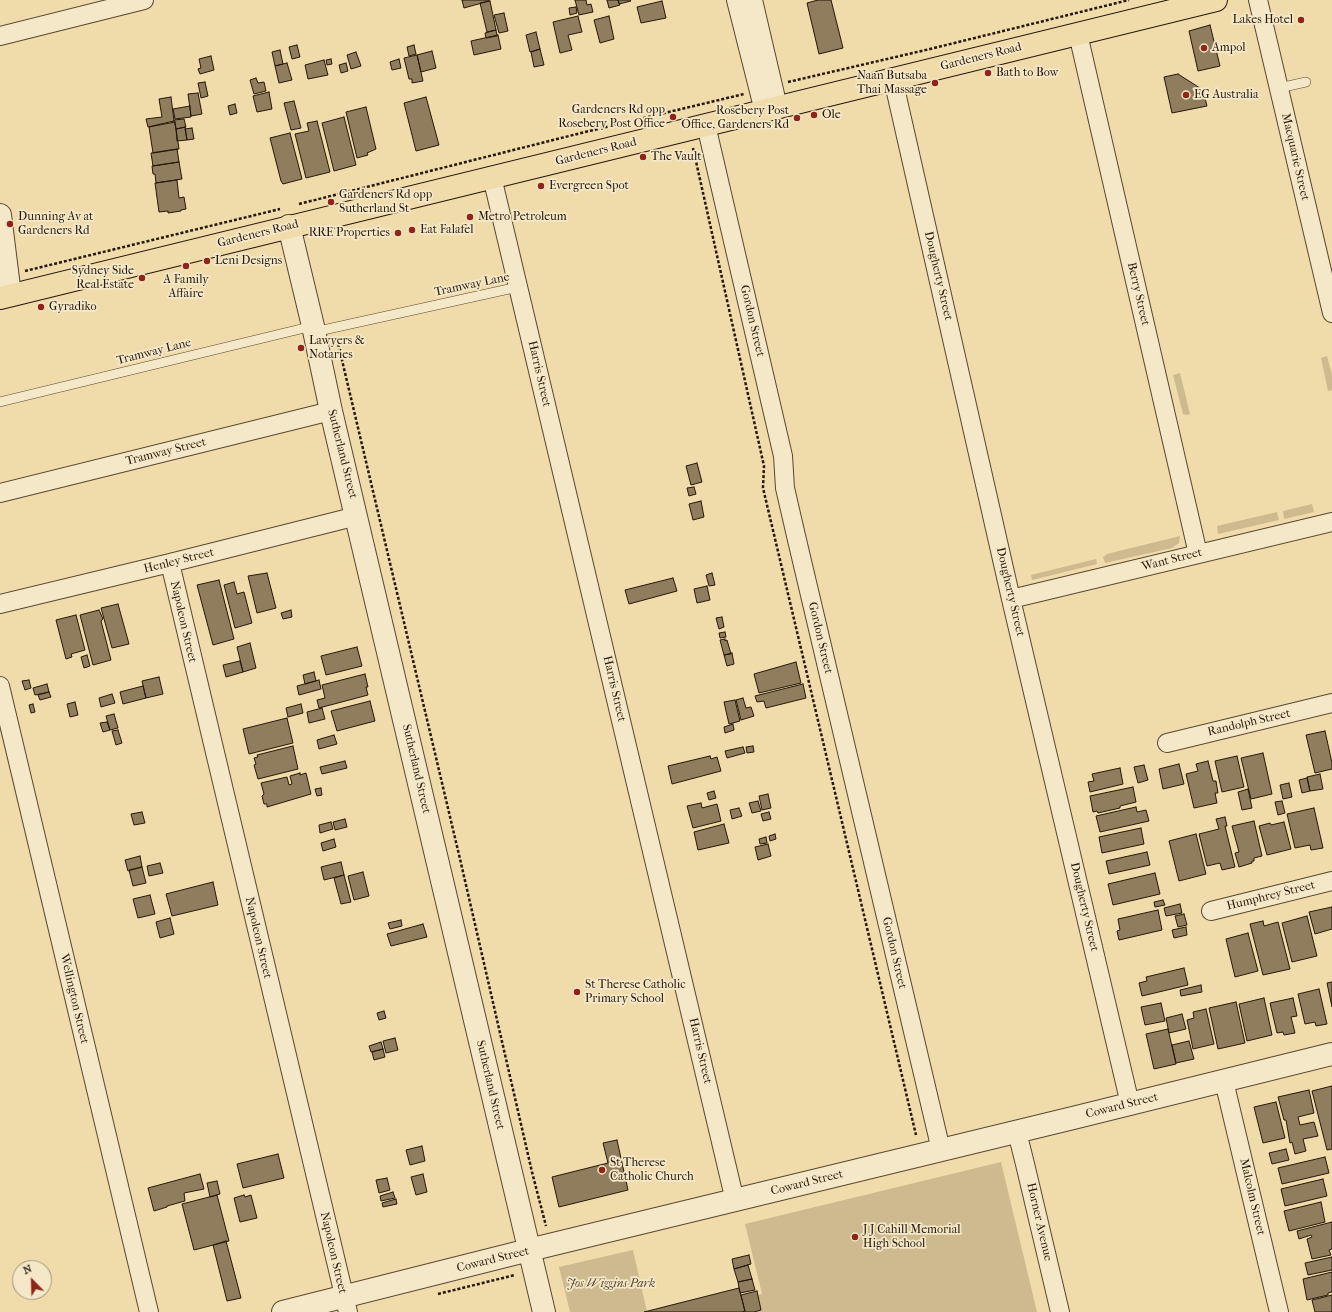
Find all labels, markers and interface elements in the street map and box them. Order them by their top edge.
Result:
place label: Lakes Hotel [1232,13,1293,27]
marker: Lakes Hotel [1296,15,1306,25]
street label: Gardeners Road [939,40,1023,74]
place label: Ampol [1212,41,1246,55]
marker: Ampol [1199,43,1209,53]
place label: Bath to Bow [996,66,1058,80]
marker: Bath to Bow [983,68,993,78]
place label: Naan Butsaba Thai Massage [857,69,927,97]
marker: Naan Butsaba Thai Massage [930,78,940,88]
place label: EG Australia [1194,88,1259,102]
marker: EG Australia [1181,90,1191,100]
place label: Gardeners Rd opp Rosebery Post Office [558,103,665,131]
place label: Rosebery Post Office, Gardeners Rd [681,104,789,132]
place label: Ole [822,108,841,122]
marker: Ole [809,110,819,120]
marker: Gardeners Rd opp Rosebery Post Office [668,112,678,122]
street label: Macquarie Street [1278,112,1312,202]
marker: Rosebery Post Office, Gardeners Rd [792,113,802,123]
street label: Gardeners Road [554,135,638,169]
place label: The Vault [651,150,701,164]
marker: The Vault [638,152,648,162]
place label: Evergreen Spot [549,179,629,193]
marker: Evergreen Spot [536,181,546,191]
place label: Gardeners Rd opp Sutherland St [339,188,432,216]
marker: Gardeners Rd opp Sutherland St [326,197,336,207]
place label: Dunning Av at Gardeners Rd [18,210,93,238]
place label: Metro Petroleum [478,210,567,224]
marker: Metro Petroleum [465,212,475,222]
street label: Gardeners Road [216,217,300,251]
marker: Dunning Av at Gardeners Rd [5,219,15,229]
place label: Eat Falafel [420,223,474,237]
marker: Eat Falafel [407,225,417,235]
place label: RRE Properties [309,226,390,240]
marker: RRE Properties [393,228,403,238]
street label: Dougherty Street [921,230,955,322]
place label: Leni Designs [215,254,282,268]
marker: Leni Designs [202,256,212,266]
marker: A Family Affaire [181,261,191,271]
street label: Berry Street [1124,261,1152,327]
place label: Sydney Side Real Estate [72,264,134,292]
street label: Tramway Lane [433,270,511,300]
marker: Sydney Side Real Estate [137,273,147,283]
place label: A Family Affaire [163,273,209,301]
street label: Gordon Street [737,284,767,358]
place label: Gyradiko [49,300,97,314]
marker: Gyradiko [36,302,46,312]
place label: Lawyers & Notaries [309,334,365,362]
street label: Tramway Lane [115,336,193,368]
street label: Harris Street [524,340,554,408]
marker: Lawyers & Notaries [296,343,306,353]
street label: Sutherland Street [324,408,360,500]
street label: Tramway Street [124,435,208,469]
street label: Henley Street [142,545,216,577]
street label: Dougherty Street [993,546,1027,638]
street label: Want Street [1140,546,1204,574]
street label: Napoleon Street [167,580,199,664]
street label: Gordon Street [805,601,835,675]
street label: Harris Street [599,655,629,723]
street label: Randolph Street [1206,706,1292,740]
street label: Sutherland Street [399,723,433,815]
street label: Dougherty Street [1067,861,1101,953]
street label: Humphrey Street [1225,878,1317,914]
street label: Napoleon Street [242,896,274,980]
street label: Gordon Street [879,916,909,990]
street label: Wellington Street [57,953,91,1045]
place label: St Therese Catholic Primary School [585,978,686,1006]
marker: St Therese Catholic Primary School [572,987,582,997]
street label: Harris Street [685,1017,715,1085]
street label: Sutherland Street [473,1039,507,1131]
street label: Coward Street [1084,1090,1160,1122]
place label: St Therese Catholic Church [610,1156,694,1184]
street label: Malcolm Street [1236,1157,1268,1237]
marker: St Therese Catholic Church [597,1165,607,1175]
street label: Coward Street [769,1167,845,1199]
street label: Horner Avenue [1023,1182,1055,1262]
street label: Napoleon Street [317,1211,349,1295]
place label: J J Cahill Memorial High School [863,1223,961,1251]
marker: J J Cahill Memorial High School [850,1232,860,1242]
street label: Coward Street [455,1244,531,1276]
north arrow [12,1260,52,1300]
text: N [21,1262,34,1277]
park label: Jos Wiggins Park [567,1277,655,1291]

